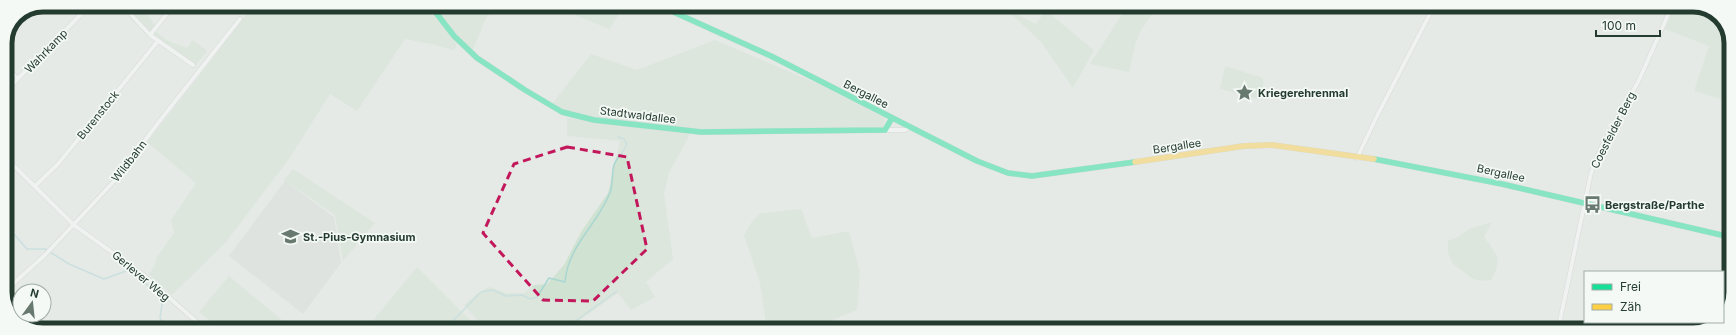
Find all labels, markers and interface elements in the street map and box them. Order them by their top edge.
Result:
scale bar [1596,12,1660,38]
text: 100 m [1602,18,1636,33]
street label: Wahrkamp [22,26,71,76]
street label: Bergallee [841,77,891,111]
place icon: Kriegerehrenmal [1235,83,1255,103]
place label: Kriegerehrenmal [1258,86,1348,100]
street label: Burenstock [74,88,122,142]
street label: Coesfelder Berg [1588,89,1638,171]
street label: Stadtwaldallee [599,103,677,127]
street label: Bergallee [1152,135,1202,157]
street label: Wildbahn [108,137,150,185]
street label: Bergallee [1476,161,1526,185]
bus stop icon: Bergstraße/Parthe [1582,195,1602,215]
place label: Bergstraße/Parthe [1605,198,1705,212]
school or university icon: St.-Pius-Gymnasium [280,227,300,247]
place label: St.-Pius-Gymnasium [303,230,416,244]
street label: Gerlever Weg [109,248,173,304]
legend [1584,271,1724,323]
text: Frei [1620,279,1641,294]
north arrow [12,283,52,323]
text: N [29,285,40,301]
text: Zäh [1620,299,1641,314]

